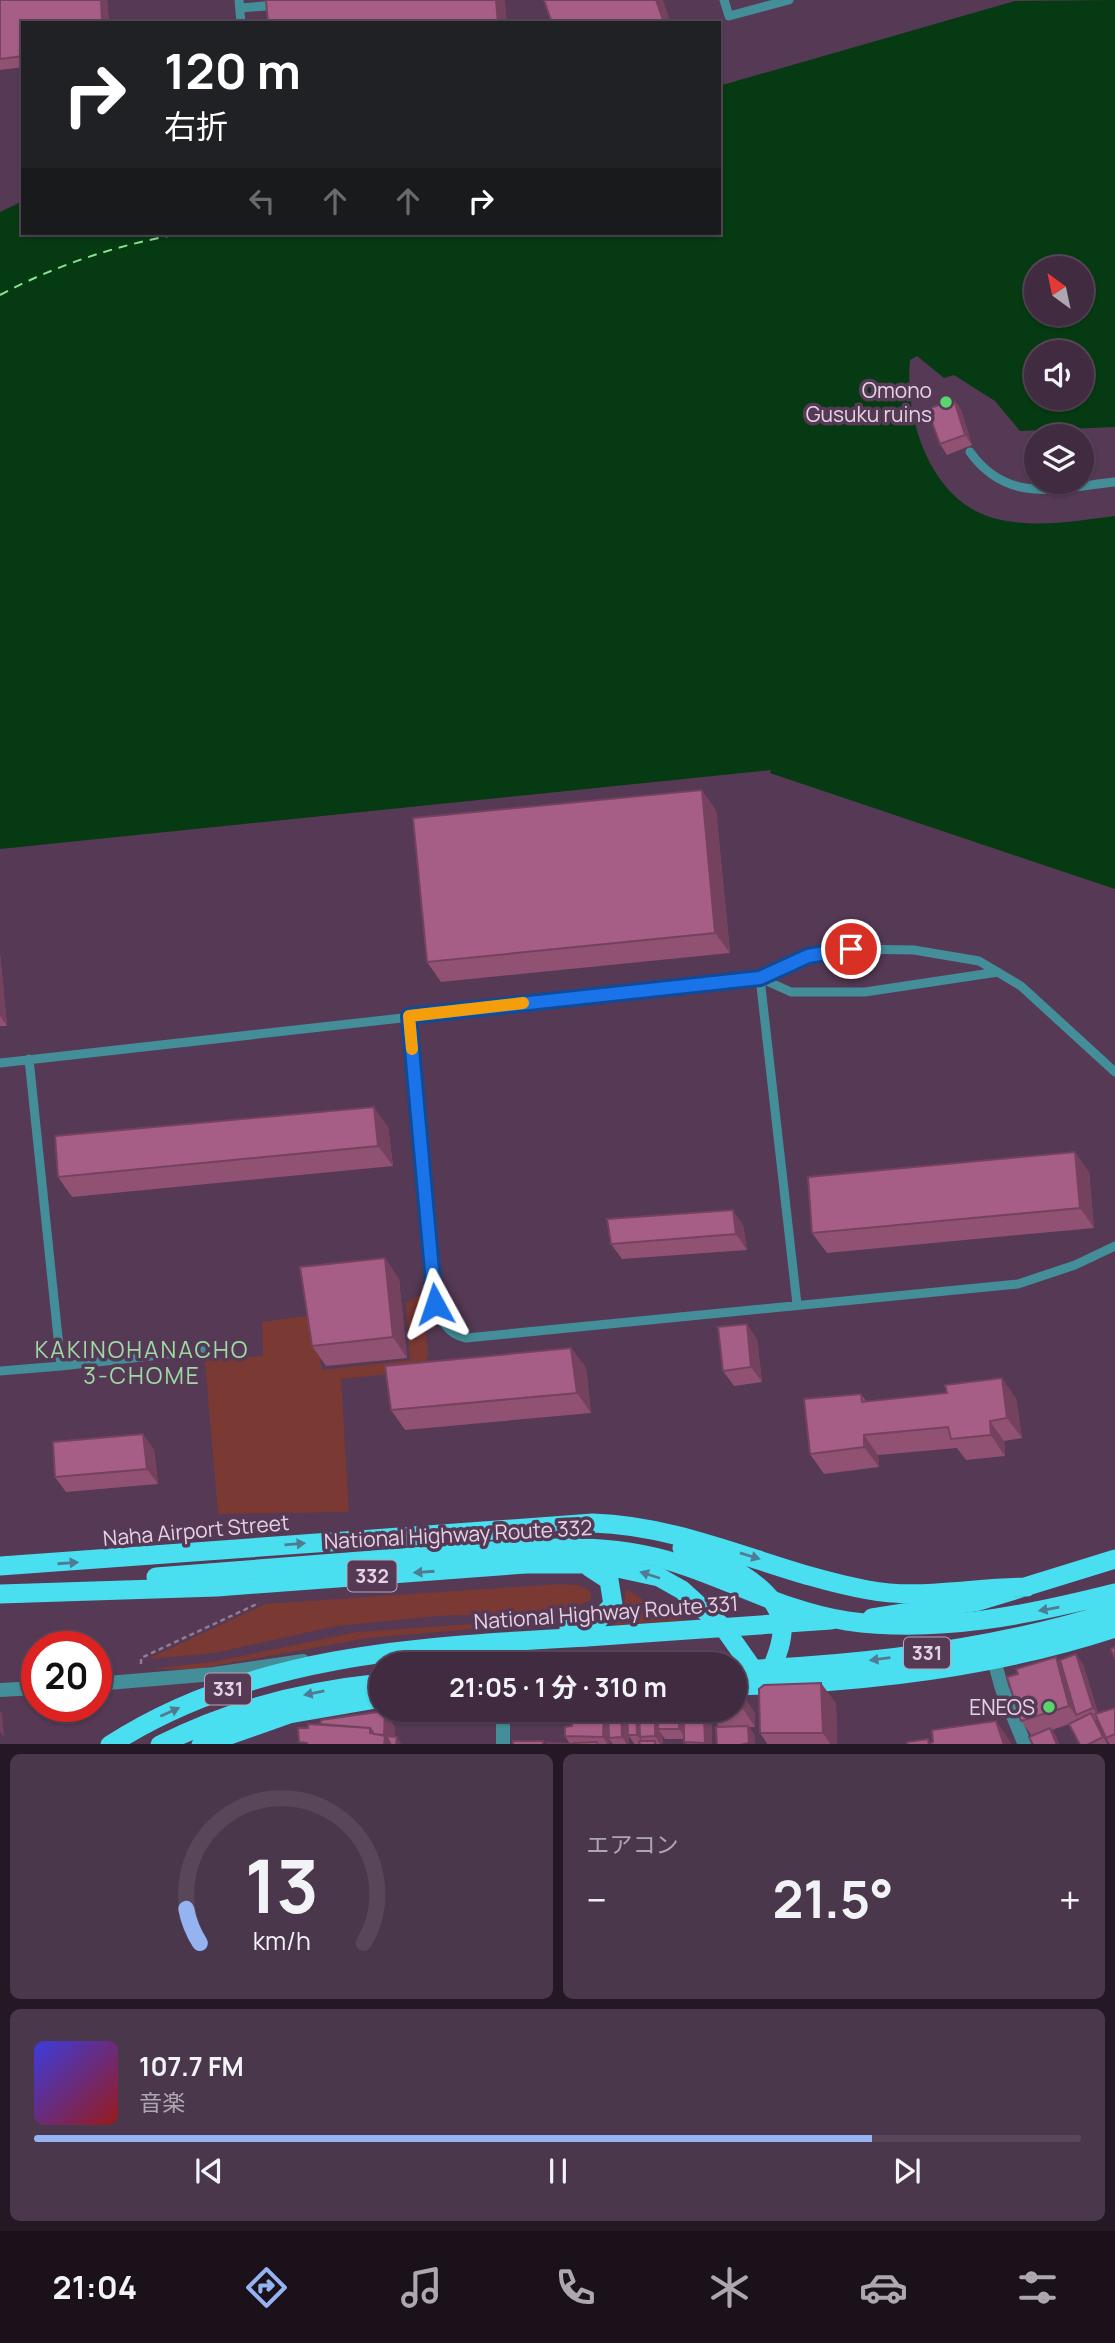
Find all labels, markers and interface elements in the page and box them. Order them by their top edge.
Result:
text: 120 m [164,37,301,104]
icon: right [49,49,140,140]
text: 右折 [164,104,228,148]
icon: left [243,182,281,220]
icon: ahead [316,182,354,220]
icon: ahead [389,182,427,220]
icon: right [462,182,500,220]
north arrow [1024,256,1094,326]
map controls [1024,256,1094,494]
button: sound [1024,340,1094,410]
place label: Omono Gusuku ruins [806,376,932,428]
marker: Omono Gusuku ruins [938,394,954,410]
button: layers [1024,424,1094,494]
pin [821,919,881,979]
icon: arrive [832,930,870,968]
position arrow [398,1267,472,1341]
district label: KAKINOHANACHO 3-CHOME [35,1333,249,1391]
street label: Naha Airport Street [102,1508,290,1552]
street label: National Highway Route 332 [323,1513,593,1555]
one-way arrow [284,1539,306,1550]
one-way arrow [739,1551,760,1561]
one-way arrow [57,1557,79,1568]
road number: 332 [348,1560,396,1592]
one-way arrow [413,1567,435,1578]
one-way arrow [639,1569,660,1579]
street label: National Highway Route 331 [473,1589,739,1635]
one-way arrow [1037,1603,1059,1614]
speed limit sign: 20 [21,1631,112,1722]
road number: 331 [904,1638,950,1668]
one-way arrow [869,1653,891,1664]
text: 21:05 · 1 分 · 310 m [449,1669,667,1705]
road number: 331 [205,1674,251,1704]
one-way arrow [303,1687,325,1698]
place label: ENEOS [969,1693,1035,1721]
marker: ENEOS [1041,1699,1057,1715]
one-way arrow [160,1706,180,1718]
text: エアコン [587,1828,679,1860]
text: 13 [244,1835,318,1935]
text: 21.5° [772,1863,894,1934]
text: − [587,1873,607,1925]
text: + [1059,1873,1081,1925]
text: km/h [252,1922,310,1957]
text: 107.7 FM [139,2048,244,2084]
text: 音楽 [139,2086,185,2118]
icon: previous [190,2152,228,2190]
icon: pause [539,2152,577,2190]
icon: next [888,2152,926,2190]
icon: directions [242,2263,291,2312]
icon: music [397,2263,446,2312]
icon: phone [551,2263,600,2312]
icon: climate [705,2263,754,2312]
icon: car [859,2263,908,2312]
icon: filters [1013,2263,1062,2312]
text: 21:04 [53,2265,137,2309]

